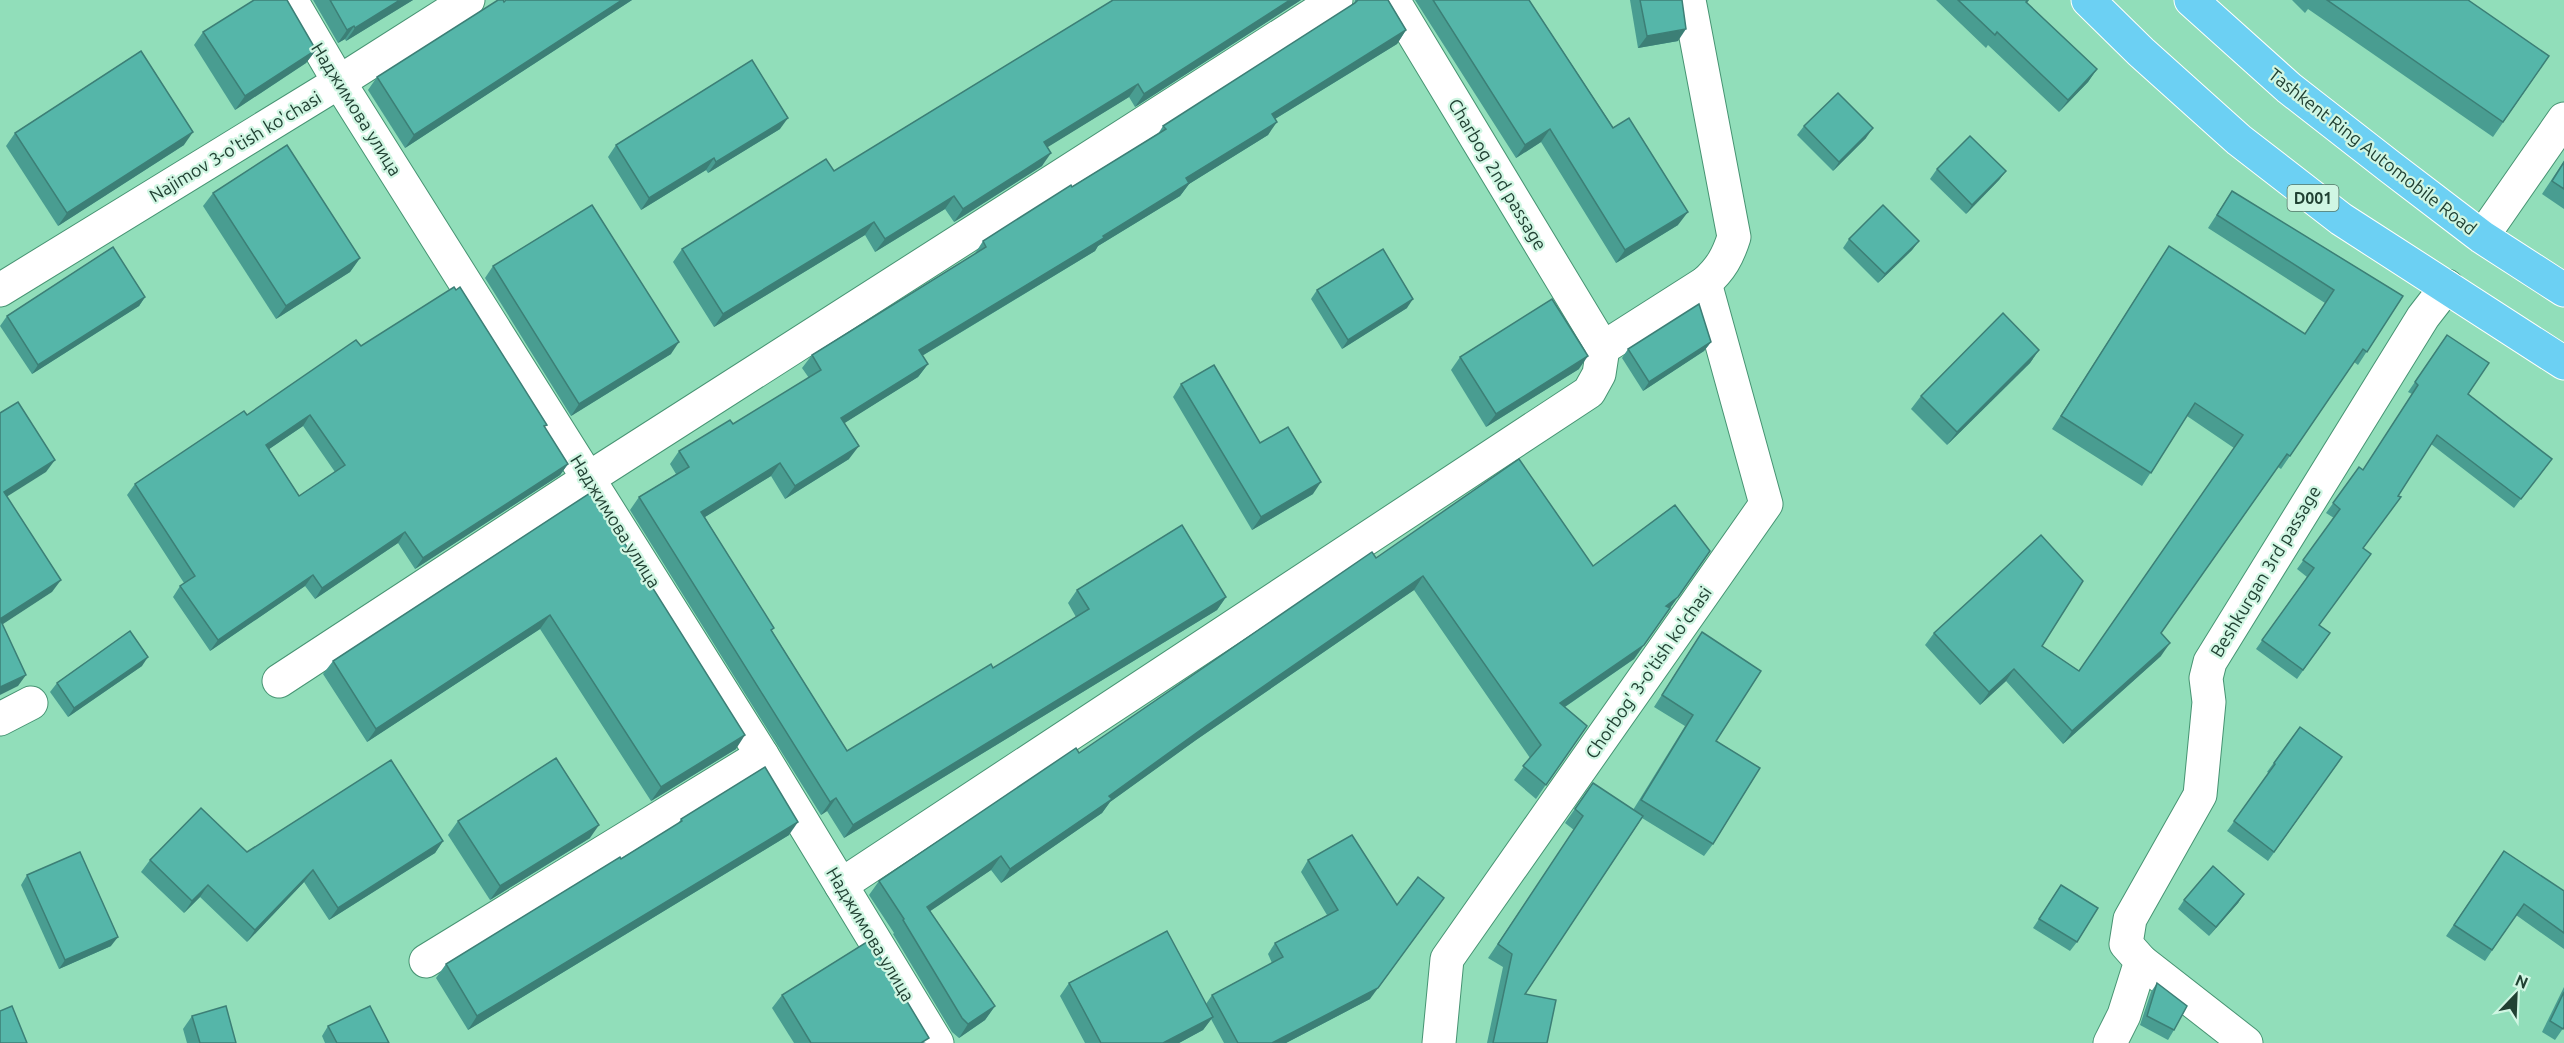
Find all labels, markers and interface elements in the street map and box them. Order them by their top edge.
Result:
street label: Наджимова улица [308,39,406,179]
street label: Tashkent Ring Automobile Road [2265,64,2481,238]
street label: Najimov 3-o'tish ko'chasi [146,87,324,205]
street label: Charbog 2nd passage [1445,95,1551,253]
road number: D001 [2288,185,2338,211]
street label: Наджимова улица [567,451,665,591]
street label: Beshkurgan 3rd passage [2206,482,2324,660]
street label: Chorbog' 3-o'tish ko'chasi [1581,582,1715,762]
street label: Наджимова улица [823,863,919,1005]
north arrow [2486,965,2546,1025]
text: N [2513,971,2531,992]

